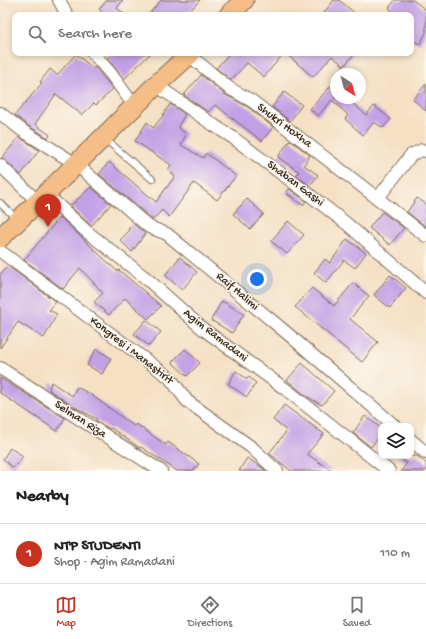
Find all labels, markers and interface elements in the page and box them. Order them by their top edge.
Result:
search box [12,12,414,56]
icon: search [26,23,48,45]
text: Search here [58,25,132,43]
north arrow [330,68,366,104]
street label: Shukri Hoxha [254,101,315,151]
street label: Shaban Gashi [264,158,327,210]
pin: 1 [35,194,61,227]
your location [247,269,267,289]
street label: Raif Halimi [213,270,262,314]
street label: Agim Ramadani [180,306,250,366]
street label: Kongresi i Manastirit [86,314,176,389]
street label: Selman Riza [51,398,109,442]
map controls [378,423,414,459]
button: layers [378,423,414,459]
text: Nearby [16,487,69,507]
text: NTP STUDENTI [54,537,141,555]
text: 1 [26,546,32,561]
text: 110 m [380,546,410,561]
text: Shop · Agim Ramadani [54,555,175,570]
tab: Map [55,594,77,630]
tab: Directions [188,594,232,630]
tab: Saved [343,594,371,630]

